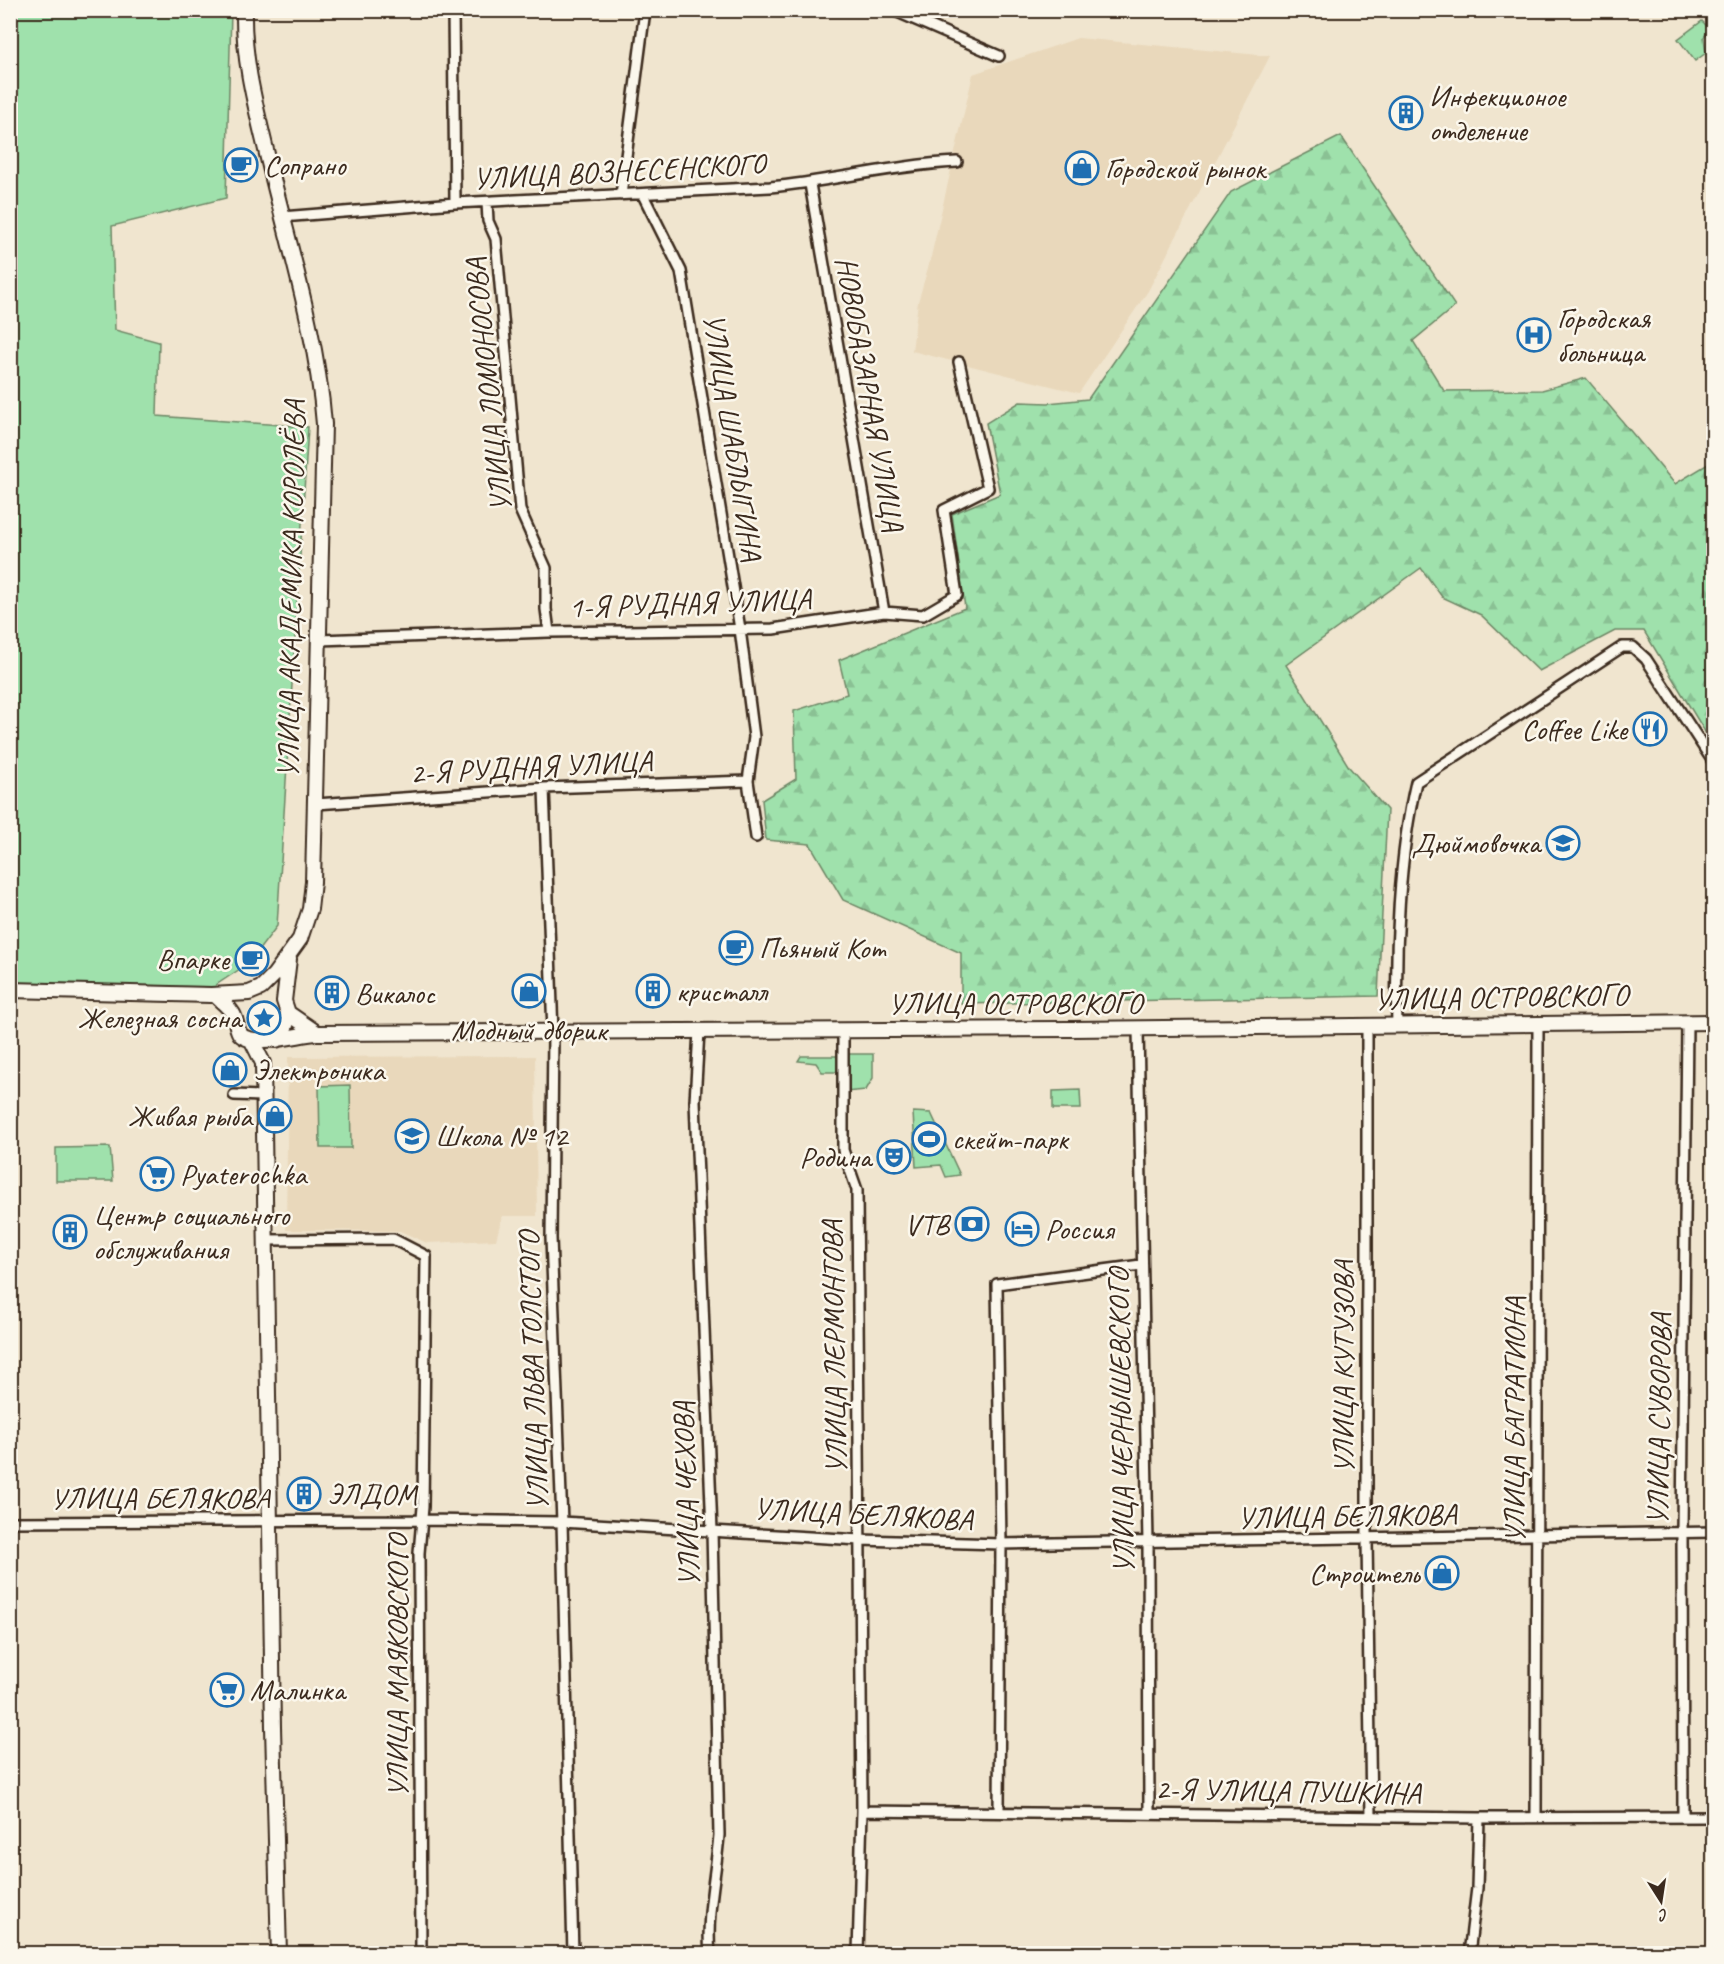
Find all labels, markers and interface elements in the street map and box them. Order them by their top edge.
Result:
place label: Инфекционое отделение [1429,77,1567,149]
building icon: Инфекционое отделение [1388,95,1424,131]
street label: УЛИЦА ВОЗНЕСЕНСКОГО [472,144,769,198]
place label: Сопрано [264,146,347,184]
cafe icon: Сопрано [223,147,259,183]
place label: Городской рынок [1105,149,1267,187]
shop icon: Городской рынок [1064,150,1100,186]
street label: НОВОБАЗАРНАЯ УЛИЦА [827,254,913,535]
street label: УЛИЦА ЛОМОНОСОВА [456,255,520,514]
place label: Городская больница [1557,299,1651,371]
street label: УЛИЦА ШАБЛЫГИНА [695,311,771,564]
hospital icon: Городская больница [1516,317,1552,353]
street label: УЛИЦА АКАДЕМИКА КОРОЛЁВА [269,398,313,778]
street label: 1-Я РУДНАЯ УЛИЦА [568,580,814,626]
place label: Coffee Like [1521,710,1629,748]
restaurant icon: Coffee Like [1632,711,1668,747]
street label: 2-Я РУДНАЯ УЛИЦА [409,742,655,792]
place label: Дюймовочка [1411,824,1543,862]
school or university icon: Дюймовочка [1545,825,1581,861]
place label: Пьяный Кот [759,929,887,967]
cafe icon: Пьяный Кот [718,930,754,966]
place label: Впарке [156,940,231,978]
cafe icon: Впарке [234,941,270,977]
place label: кристалл [676,972,769,1010]
shop icon: Модный дворик [511,973,547,1009]
building icon: кристалл [635,973,671,1009]
place label: Викалос [355,974,436,1012]
building icon: Викалос [314,975,350,1011]
street label: УЛИЦА ОСТРОВСКОГО [1374,976,1631,1018]
street label: УЛИЦА ОСТРОВСКОГО [888,984,1145,1022]
place label: Железная сосна [78,999,244,1037]
place icon: Железная сосна [246,1000,282,1036]
place label: Модный дворик [451,1011,610,1049]
place label: Электроника [253,1051,386,1089]
shop icon: Электроника [212,1052,248,1088]
place label: Живая рыба [128,1097,254,1135]
shop icon: Живая рыба [257,1098,293,1134]
place label: Школа № 12 [435,1117,570,1155]
school or university icon: Школа № 12 [394,1118,430,1154]
place label: скейт-парк [952,1120,1070,1158]
sports icon: скейт-парк [911,1121,947,1157]
place label: Родина [800,1138,874,1176]
theatre icon: Родина [876,1139,912,1175]
place label: Pyaterochka [180,1155,308,1193]
supermarket icon: Pyaterochka [139,1156,175,1192]
place label: Центр социального обслуживания [93,1196,291,1268]
place label: VTB [905,1205,952,1243]
bank icon: VTB [954,1206,990,1242]
place label: Россия [1045,1210,1116,1248]
hotel icon: Россия [1004,1211,1040,1247]
building icon: Центр социального обслуживания [52,1214,88,1250]
street label: УЛИЦА ЛЕРМОНТОВА [813,1218,855,1474]
street label: УЛИЦА ЛЬВА ТОЛСТОГО [509,1228,557,1511]
street label: УЛИЦА КУТУЗОВА [1324,1258,1362,1474]
street label: УЛИЦА ЧЕРНЫШЕВСКОГО [1099,1265,1143,1574]
street label: УЛИЦА БАГРАТИОНА [1495,1296,1533,1543]
street label: УЛИЦА СУВОРОВА [1638,1311,1680,1525]
street label: УЛИЦА ЧЕХОВА [664,1400,708,1587]
place label: ЭЛДОМ [327,1475,419,1513]
building icon: ЭЛДОМ [286,1476,322,1512]
street label: УЛИЦА БЕЛЯКОВА [50,1479,272,1517]
street label: УЛИЦА БЕЛЯКОВА [752,1489,975,1539]
street label: УЛИЦА БЕЛЯКОВА [1237,1495,1459,1537]
street label: УЛИЦА МАЯКОВСКОГО [378,1531,416,1798]
place label: Строитель [1309,1554,1421,1592]
shop icon: Строитель [1424,1555,1460,1591]
place label: Малинка [250,1671,348,1709]
supermarket icon: Малинка [209,1672,245,1708]
street label: 2-Я УЛИЦА ПУШКИНА [1155,1770,1423,1812]
north arrow [1631,1871,1691,1931]
text: С [1656,1904,1670,1926]

